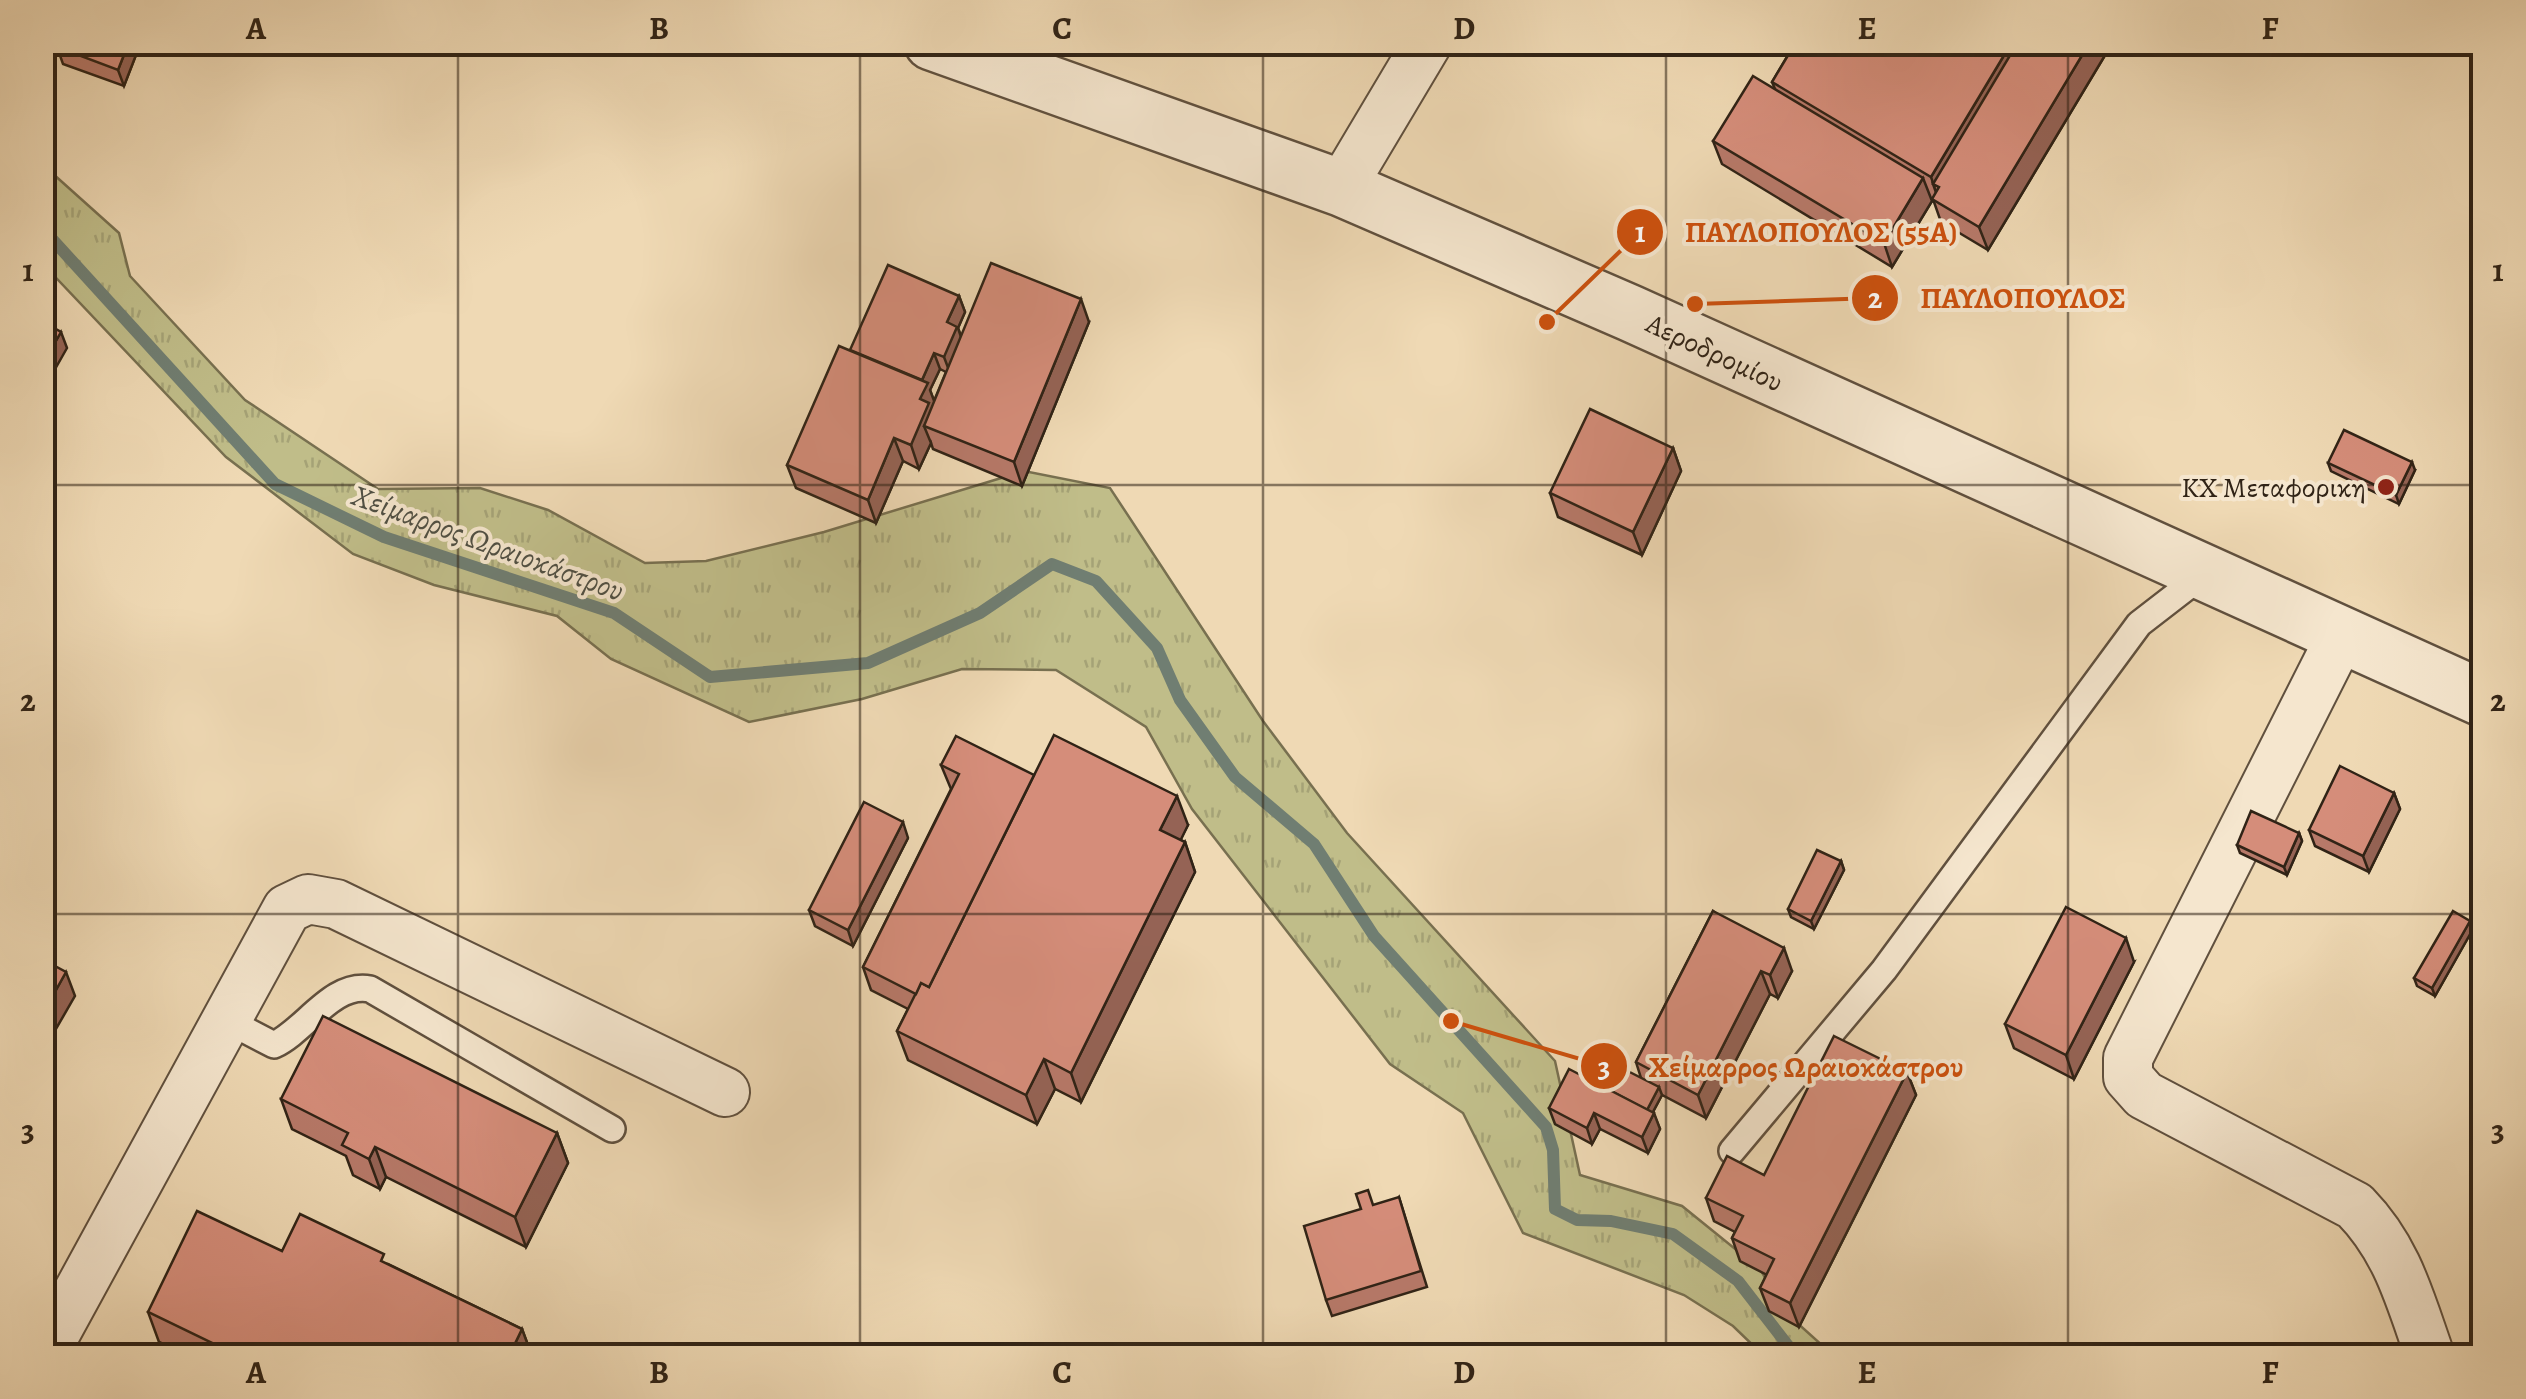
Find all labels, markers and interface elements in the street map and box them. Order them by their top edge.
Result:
text: A [245,6,267,50]
text: B [649,6,669,50]
text: C [1052,6,1072,50]
text: D [1453,6,1475,50]
text: E [1857,6,1877,50]
text: F [2262,6,2279,50]
callout: ΠΑΥΛΟΠΟΥΛΟΣ (55Α) [1615,202,1978,262]
text: 1 [1635,212,1646,252]
text: ΠΑΥΛΟΠΟΥΛΟΣ (55Α) [1685,212,1957,252]
text: 1 [22,248,34,292]
text: 1 [2492,248,2504,292]
callout: ΠΑΥΛΟΠΟΥΛΟΣ [1850,268,2145,328]
text: 2 [1868,278,1883,318]
text: ΠΑΥΛΟΠΟΥΛΟΣ [1920,278,2126,318]
street label: Αεροδρομίου [1639,304,1789,401]
place label: ΚΧ Μεταφορικη [2181,469,2366,507]
water label: Χείμαρρος Ωραιοκάστρου [346,475,629,611]
marker: ΚΧ Μεταφορικη [2375,476,2397,498]
text: 2 [20,678,36,722]
text: 2 [2490,678,2506,722]
callout: Χείμαρρος Ωραιοκάστρου [1579,1036,1983,1096]
text: 3 [1598,1047,1610,1087]
text: Χείμαρρος Ωραιοκάστρου [1649,1047,1963,1087]
text: 3 [21,1108,35,1152]
text: 3 [2491,1108,2505,1152]
text: A [245,1350,267,1394]
text: B [649,1350,669,1394]
text: C [1052,1350,1072,1394]
text: D [1453,1350,1475,1394]
text: E [1857,1350,1877,1394]
text: F [2262,1350,2279,1394]

